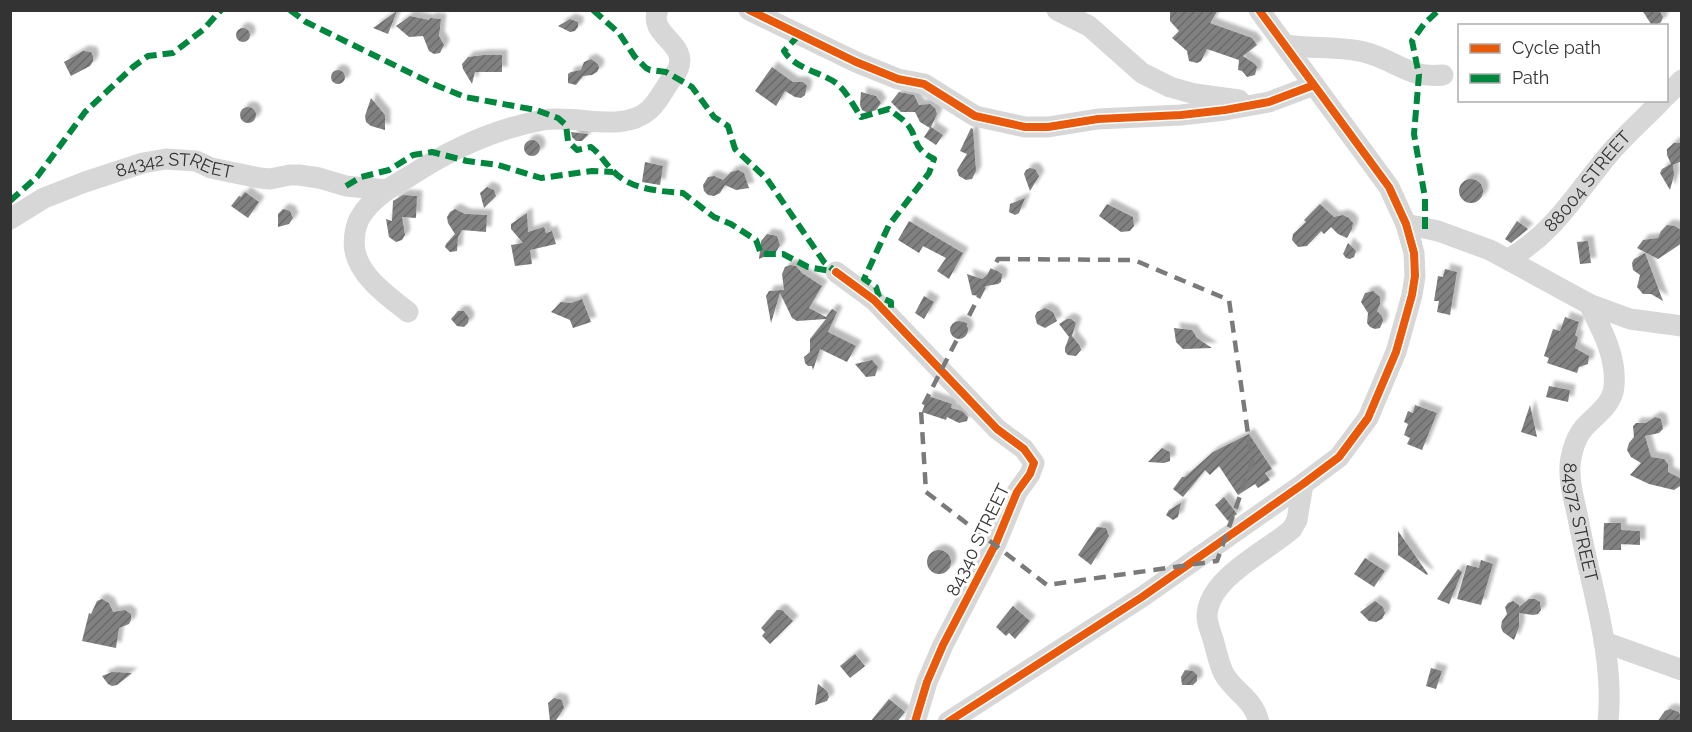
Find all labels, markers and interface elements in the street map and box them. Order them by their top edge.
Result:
legend [1458,24,1668,102]
text: Cycle path [1512,37,1601,58]
text: Path [1512,67,1549,88]
street label: 88004 STREET [1540,126,1635,236]
street label: 84342 STREET [113,148,235,182]
street label: 84972 STREET [1560,463,1602,584]
street label: 84340 STREET [941,480,1014,599]

